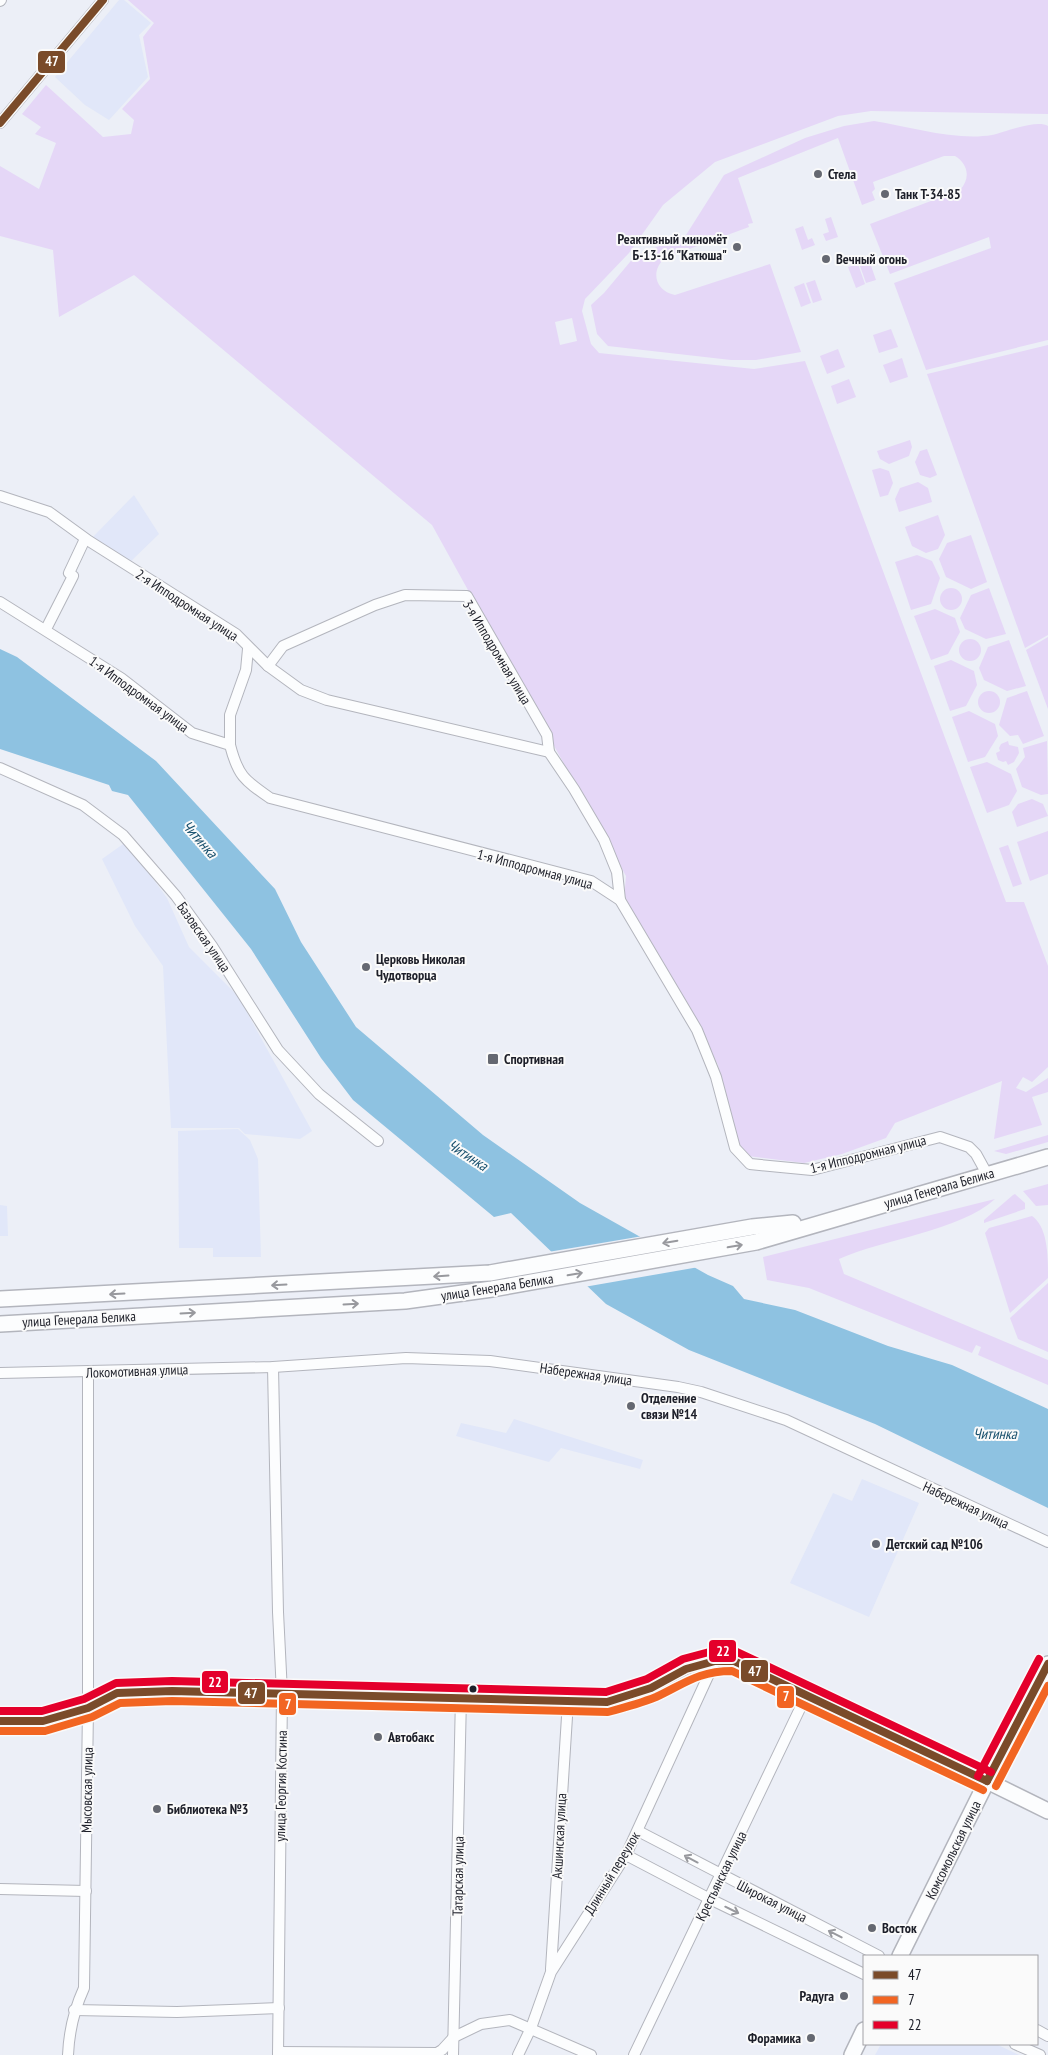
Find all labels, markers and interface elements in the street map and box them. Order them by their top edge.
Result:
line badge: 47 [37,50,66,74]
text: 47 [45,52,59,70]
place label: Стела [828,165,856,183]
marker: Стела [812,168,824,180]
place label: Танк Т-34-85 [895,185,961,203]
marker: Танк Т-34-85 [879,188,891,200]
place label: Реактивный миномёт Б-13-16 "Катюша" [617,230,727,264]
marker: Реактивный миномёт Б-13-16 "Катюша" [731,241,743,253]
place label: Вечный огонь [836,250,907,268]
marker: Вечный огонь [820,253,832,265]
street label: 2-я Ипподромная улица [132,565,242,645]
street label: 3-я Ипподромная улица [459,596,535,708]
street label: 1-я Ипподромная улица [86,652,192,736]
water label: Читинка [179,816,222,862]
street label: 1-я Ипподромная улица [475,845,595,893]
street label: Базовская улица [173,898,235,976]
place label: Церковь Николая Чудотворца [376,950,465,984]
marker: Церковь Николая Чудотворца [360,961,372,973]
place label: Спортивная [504,1050,564,1068]
marker: Спортивная [486,1052,500,1066]
street label: 1-я Ипподромная улица [808,1131,928,1177]
water label: Читинка [445,1135,492,1175]
street label: улица Генерала Белика [882,1164,996,1212]
one-way arrow [662,1237,678,1247]
one-way arrow [726,1240,742,1250]
street label: улица Генерала Белика [439,1269,555,1305]
one-way arrow [566,1269,582,1279]
one-way arrow [434,1272,450,1281]
one-way arrow [271,1280,288,1290]
one-way arrow [109,1289,125,1298]
one-way arrow [342,1299,358,1308]
street label: улица Генерала Белика [22,1307,136,1331]
one-way arrow [180,1308,196,1317]
street label: Набережная улица [539,1359,633,1389]
street label: Локомотивная улица [84,1360,189,1382]
place label: Отделение связи №14 [641,1389,697,1423]
marker: Отделение связи №14 [625,1400,637,1412]
water label: Читинка [973,1424,1018,1443]
street label: Набережная улица [920,1477,1012,1533]
place label: Детский сад №106 [886,1535,983,1553]
marker: Детский сад №106 [870,1538,882,1550]
line badge: 22 [708,1639,737,1663]
text: 22 [716,1642,730,1660]
line badge: 47 [740,1659,769,1683]
text: 47 [748,1662,762,1680]
line badge: 22 [201,1670,229,1694]
text: 22 [208,1673,222,1691]
line badge: 47 [237,1681,266,1705]
text: 47 [244,1684,258,1702]
unlabelled marker [468,1684,478,1694]
line badge: 7 [776,1685,795,1709]
text: 7 [783,1687,790,1705]
line badge: 7 [278,1692,297,1716]
text: 7 [285,1695,292,1713]
place label: Автобакс [387,1728,434,1746]
street label: улица Георгия Костина [271,1730,291,1842]
marker: Автобакс [372,1731,384,1743]
street label: Мысовская улица [77,1747,97,1833]
street label: Акшинская улица [548,1793,570,1879]
street label: Комсомольская улица [921,1798,985,1902]
place label: Библиотека №3 [167,1800,249,1818]
marker: Библиотека №3 [151,1803,163,1815]
street label: Длинный переулок [580,1828,644,1918]
street label: Крестьянская улица [691,1828,751,1924]
street label: Татарская улица [448,1836,468,1916]
one-way arrow [684,1854,699,1864]
street label: Широкая улица [734,1876,810,1926]
one-way arrow [724,1905,739,1915]
place label: Восток [882,1919,917,1937]
marker: Восток [866,1922,878,1934]
one-way arrow [828,1929,843,1939]
legend [863,1955,1038,2045]
text: 47 [908,1965,922,1984]
place label: Радуга [799,1987,834,2005]
marker: Радуга [838,1990,850,2002]
text: 7 [908,1990,915,2009]
text: 22 [908,2015,922,2034]
place label: Форамика [748,2029,801,2047]
marker: Форамика [805,2032,817,2044]

